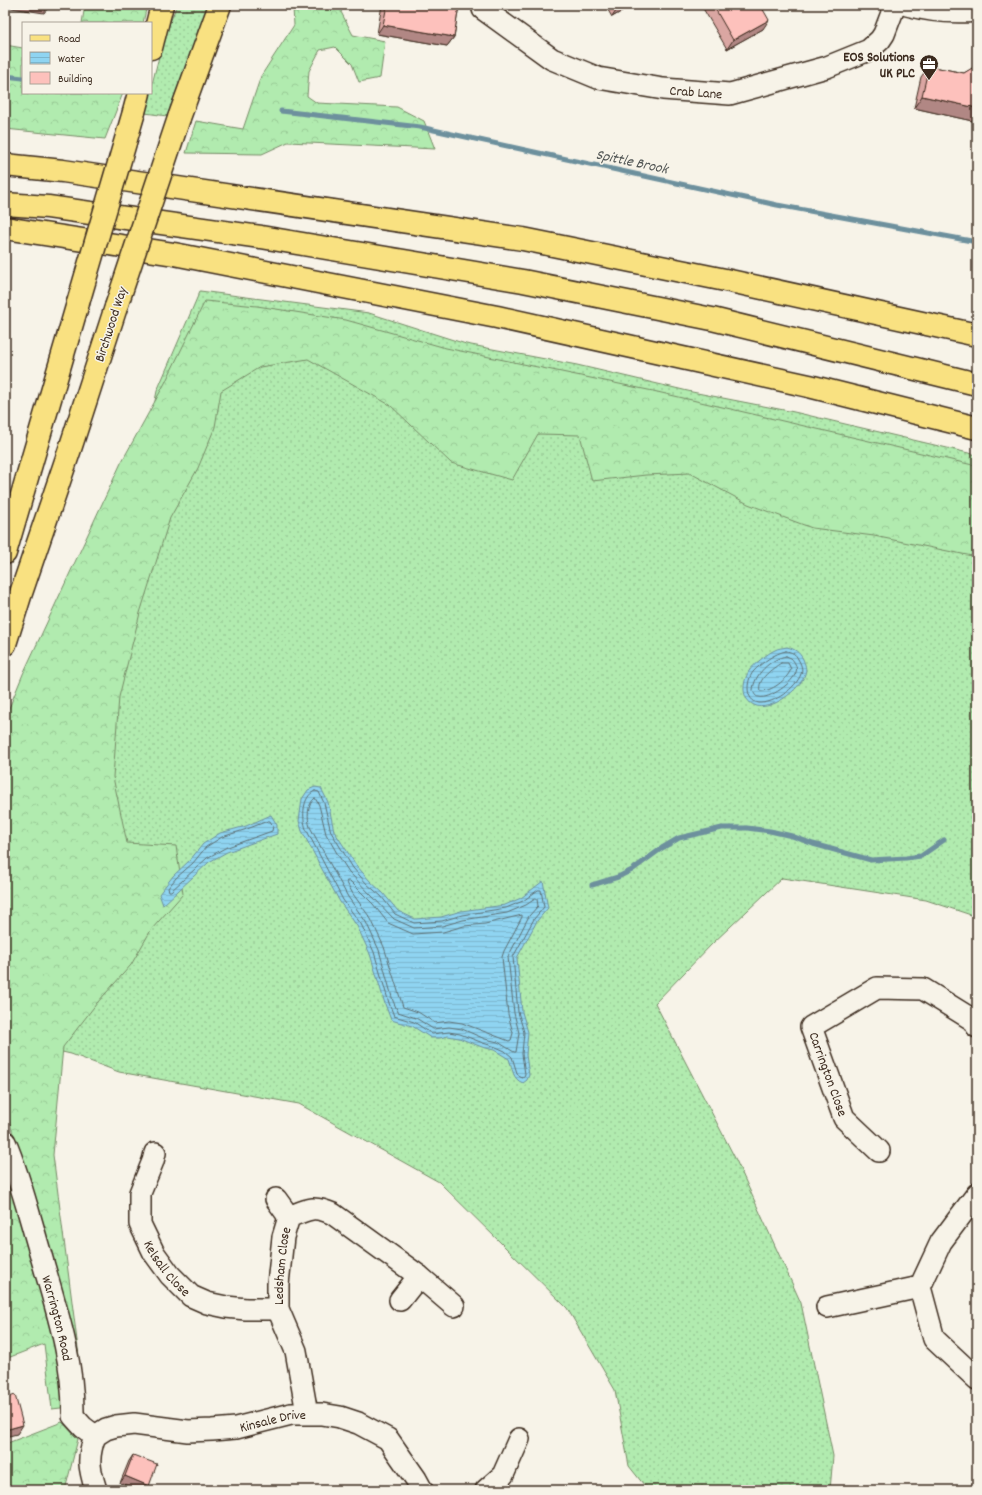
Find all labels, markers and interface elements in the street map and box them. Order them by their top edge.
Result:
legend [22,22,152,94]
text: Road [58,31,80,48]
place label: EOS Solutions UK PLC [843,48,915,84]
text: Water [58,51,85,68]
office icon: EOS Solutions UK PLC [918,53,940,81]
text: Building [58,71,93,88]
street label: Crab Lane [669,82,723,105]
water label: Spittle Brook [594,145,671,182]
street label: Birchwood Way [90,284,134,365]
street label: Carrington Close [803,1030,852,1120]
street label: Ledsham Close [270,1225,298,1305]
street label: Kelsall Close [137,1237,194,1302]
street label: Warrington Road [35,1273,76,1363]
street label: Kinsale Drive [238,1406,306,1439]

